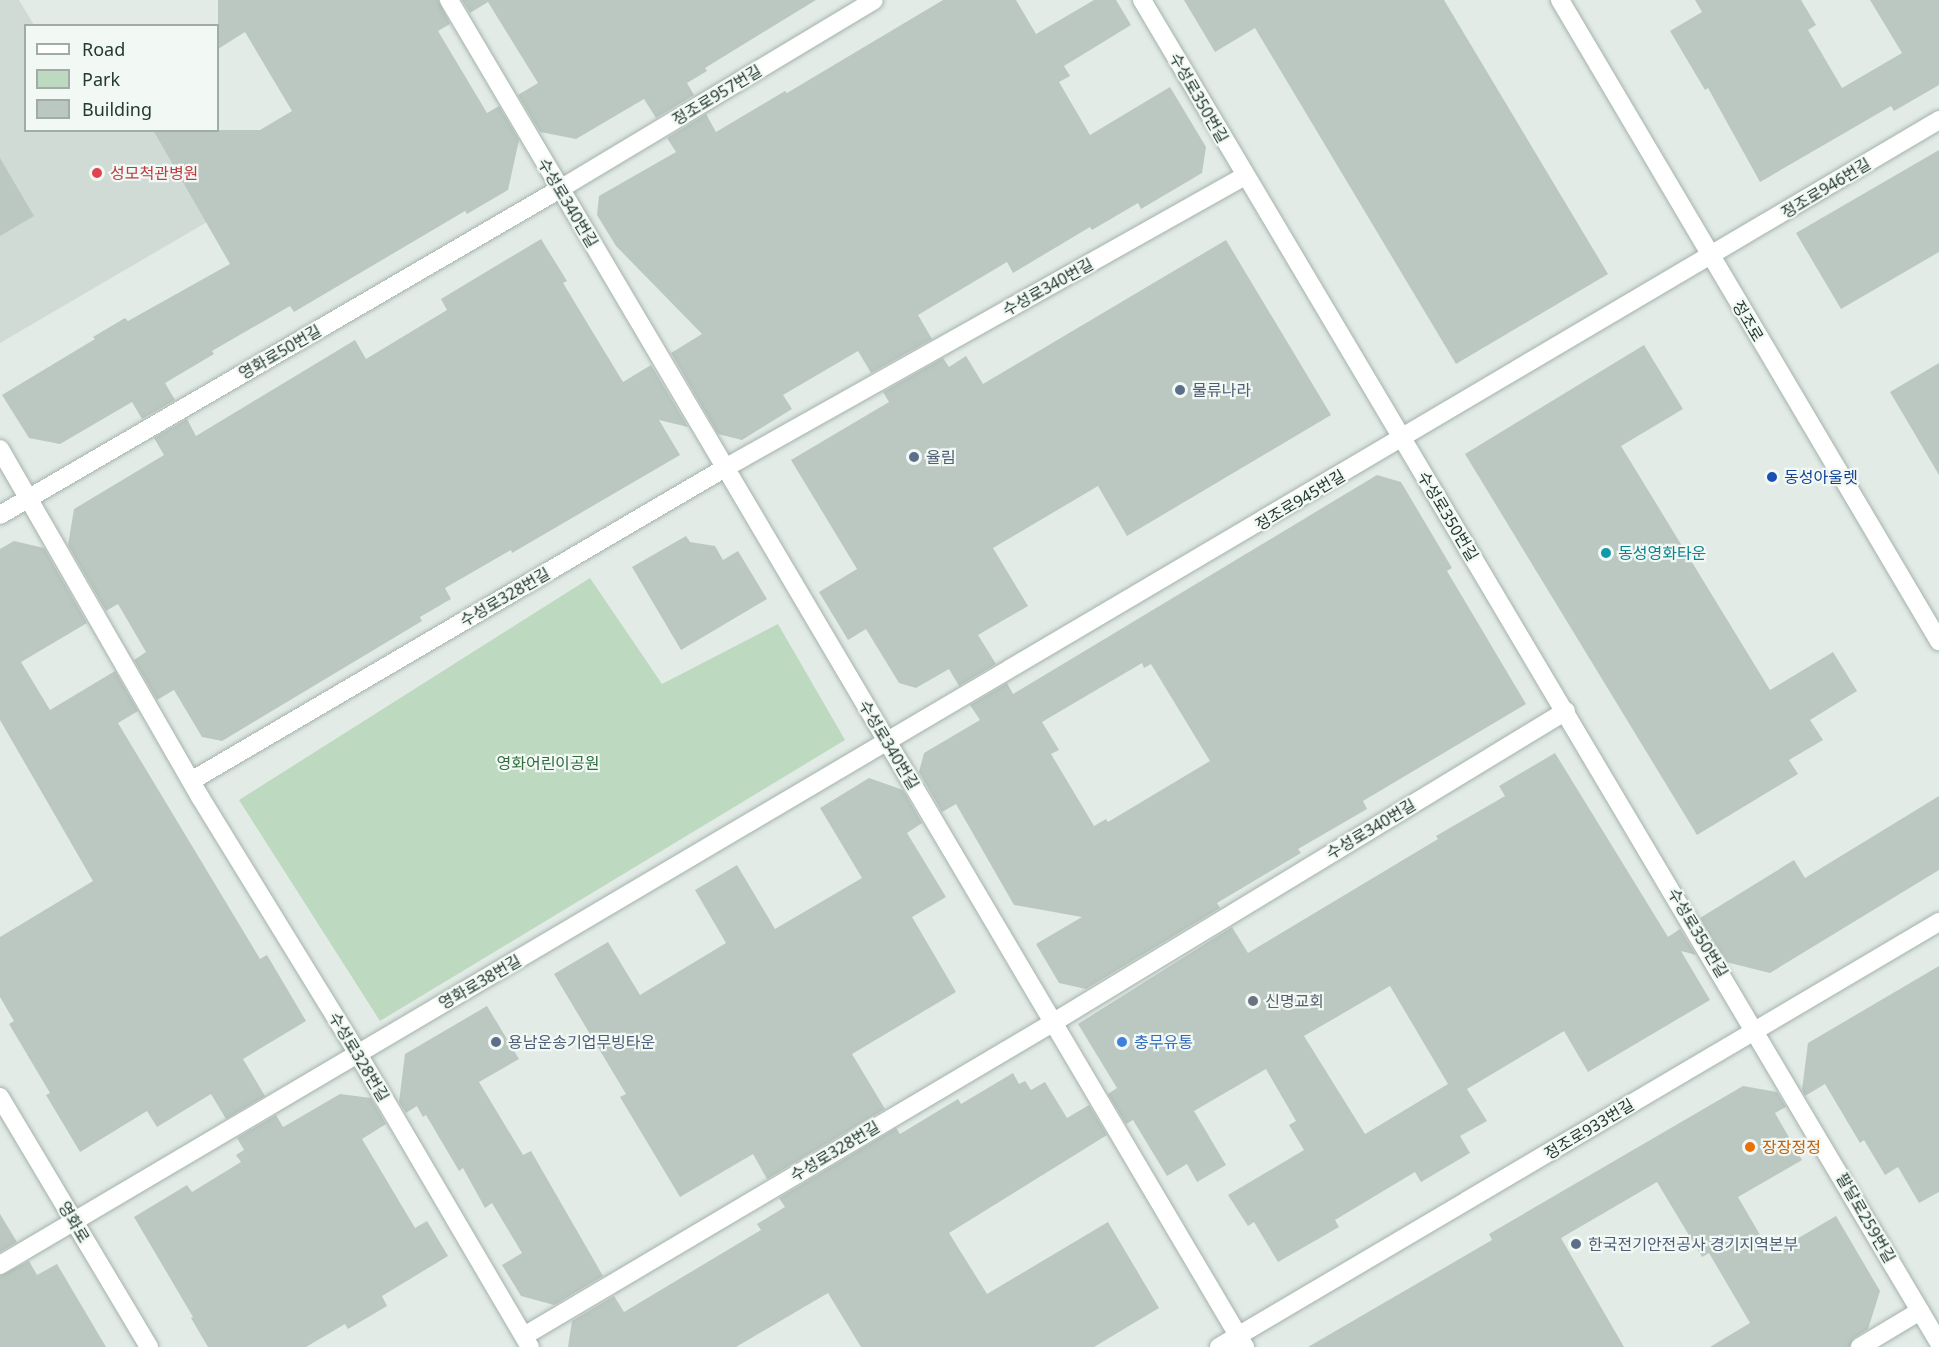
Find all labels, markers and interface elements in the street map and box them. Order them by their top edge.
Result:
legend [24,24,219,132]
text: Road [82,37,125,61]
street label: 수성로350번길 [1165,49,1233,147]
street label: 정조로957번길 [669,61,765,129]
text: Park [82,67,120,91]
text: Building [82,97,152,121]
street label: 정조로946번길 [1778,154,1874,222]
street label: 수성로340번길 [534,155,602,251]
place label: 성모척관병원 [110,163,198,183]
marker: 성모척관병원 [88,164,106,182]
street label: 수성로340번길 [999,254,1097,320]
street label: 정조로 [1728,297,1768,345]
street label: 영화로50번길 [235,321,325,383]
place label: 물류나라 [1192,380,1251,400]
marker: 물류나라 [1173,383,1187,397]
place label: 율림 [926,447,955,467]
marker: 율림 [907,450,921,464]
street label: 정조로945번길 [1252,466,1348,534]
place label: 동성아울렛 [1784,467,1858,487]
street label: 수성로350번길 [1414,468,1482,564]
marker: 동성아울렛 [1765,470,1779,484]
place label: 동성영화타운 [1618,543,1706,563]
marker: 동성영화타운 [1599,546,1613,560]
street label: 수성로328번길 [456,563,554,631]
street label: 수성로340번길 [855,697,923,793]
park label: 영화어린이공원 [496,753,600,773]
street label: 수성로340번길 [1323,795,1419,863]
street label: 수성로350번길 [1664,885,1732,981]
street label: 영화로38번길 [435,951,525,1013]
place label: 신명교회 [1265,991,1324,1011]
marker: 신명교회 [1246,994,1260,1008]
street label: 수성로328번길 [325,1009,393,1105]
place label: 용남운송기업무빙타운 [508,1032,655,1052]
place label: 충무유통 [1134,1032,1193,1052]
marker: 용남운송기업무빙타운 [489,1035,503,1049]
marker: 충무유통 [1115,1035,1129,1049]
street label: 정조로933번길 [1541,1095,1637,1163]
street label: 수성로328번길 [787,1117,883,1185]
place label: 장장정정 [1762,1137,1821,1157]
marker: 장장정정 [1743,1140,1757,1154]
street label: 팔달로259번길 [1832,1169,1900,1267]
street label: 영화로 [54,1198,94,1246]
place label: 한국전기안전공사 경기지역본부 [1588,1234,1798,1254]
marker: 한국전기안전공사 경기지역본부 [1569,1237,1583,1251]

